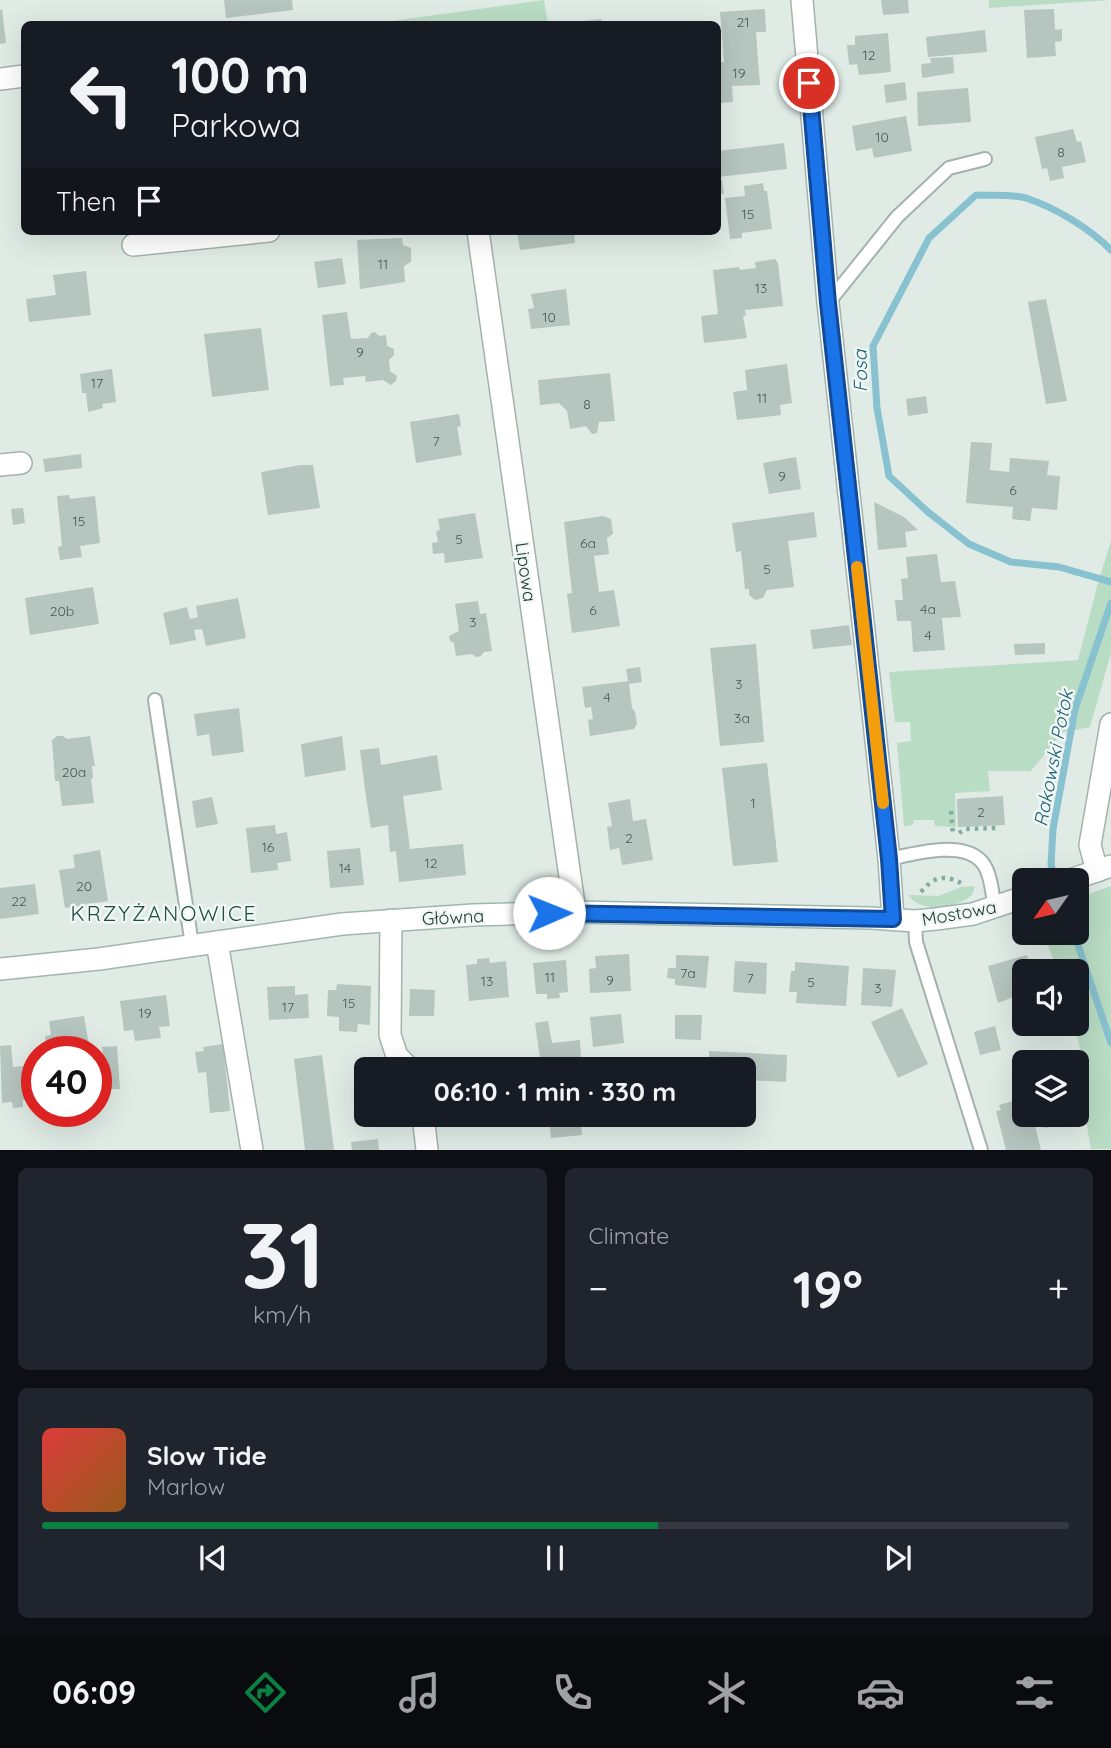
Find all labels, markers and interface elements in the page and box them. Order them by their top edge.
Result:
house number: 21 [737,13,749,31]
text: 100 m [171,44,309,105]
house number: 12 [863,46,876,64]
icon: left [56,49,147,140]
pin [779,53,839,113]
house number: 19 [733,64,746,82]
icon: arrive [790,64,828,102]
text: Parkowa [171,105,301,145]
house number: 10 [875,128,889,146]
house number: 8 [1057,143,1065,161]
icon: arrive [130,182,168,220]
text: Then [56,185,116,218]
house number: 15 [742,205,754,223]
house number: 11 [378,255,388,273]
house number: 13 [755,279,767,297]
house number: 10 [542,308,556,326]
house number: 9 [356,343,364,361]
water label: Fosa [848,348,872,392]
house number: 17 [91,374,103,392]
house number: 11 [757,389,767,407]
house number: 8 [583,395,591,413]
house number: 7 [432,432,440,450]
house number: 9 [778,467,786,485]
house number: 6 [1009,481,1017,499]
house number: 15 [73,512,85,530]
house number: 5 [455,530,463,548]
house number: 6a [580,534,596,552]
street label: Lipowa [510,541,542,603]
house number: 5 [763,560,771,578]
house number: 4a [920,600,936,618]
house number: 6 [589,601,597,619]
house number: 20b [50,602,74,620]
house number: 3 [469,613,477,631]
house number: 4 [924,626,932,644]
house number: 3 [735,675,743,693]
water label: Rakowski Potok [1028,686,1078,828]
house number: 4 [603,688,611,706]
house number: 3a [734,709,750,727]
house number: 20a [62,763,86,781]
house number: 1 [750,794,756,812]
house number: 2 [977,803,985,821]
house number: 2 [625,829,633,847]
house number: 16 [262,838,275,856]
house number: 12 [425,854,438,872]
house number: 14 [339,859,351,877]
north arrow [1012,868,1088,945]
map controls [1012,868,1089,1127]
position arrow [512,876,586,950]
house number: 20 [76,877,92,895]
house number: 22 [11,892,27,910]
street label: Mostowa [920,895,998,931]
district label: KRZYŻANOWICE [70,900,258,926]
street label: Główna [421,904,485,930]
button: sound [1012,959,1089,1036]
house number: 7a [680,964,696,982]
house number: 11 [545,968,555,986]
house number: 7 [746,969,754,987]
house number: 9 [606,971,614,989]
house number: 13 [481,972,493,990]
house number: 5 [807,973,815,991]
house number: 3 [874,979,882,997]
house number: 15 [343,994,355,1012]
house number: 17 [282,998,294,1016]
house number: 19 [139,1004,152,1022]
speed limit sign: 40 [21,1036,112,1127]
button: layers [1012,1050,1089,1127]
text: 06:10 · 1 min · 330 m [434,1075,676,1108]
text: 31 [240,1197,324,1311]
text: Climate [589,1221,669,1250]
text: 19° [793,1256,863,1321]
text: − [589,1264,608,1312]
text: + [1048,1264,1069,1312]
text: km/h [253,1300,311,1329]
text: Slow Tide [147,1439,267,1472]
text: Marlow [147,1472,225,1501]
icon: previous [194,1539,232,1577]
icon: pause [536,1539,574,1577]
icon: next [879,1539,917,1577]
icon: directions [241,1668,290,1717]
icon: music [395,1668,444,1717]
icon: phone [548,1668,597,1717]
icon: climate [702,1668,751,1717]
icon: car [856,1668,905,1717]
icon: filters [1010,1668,1059,1717]
text: 06:09 [52,1672,136,1712]

